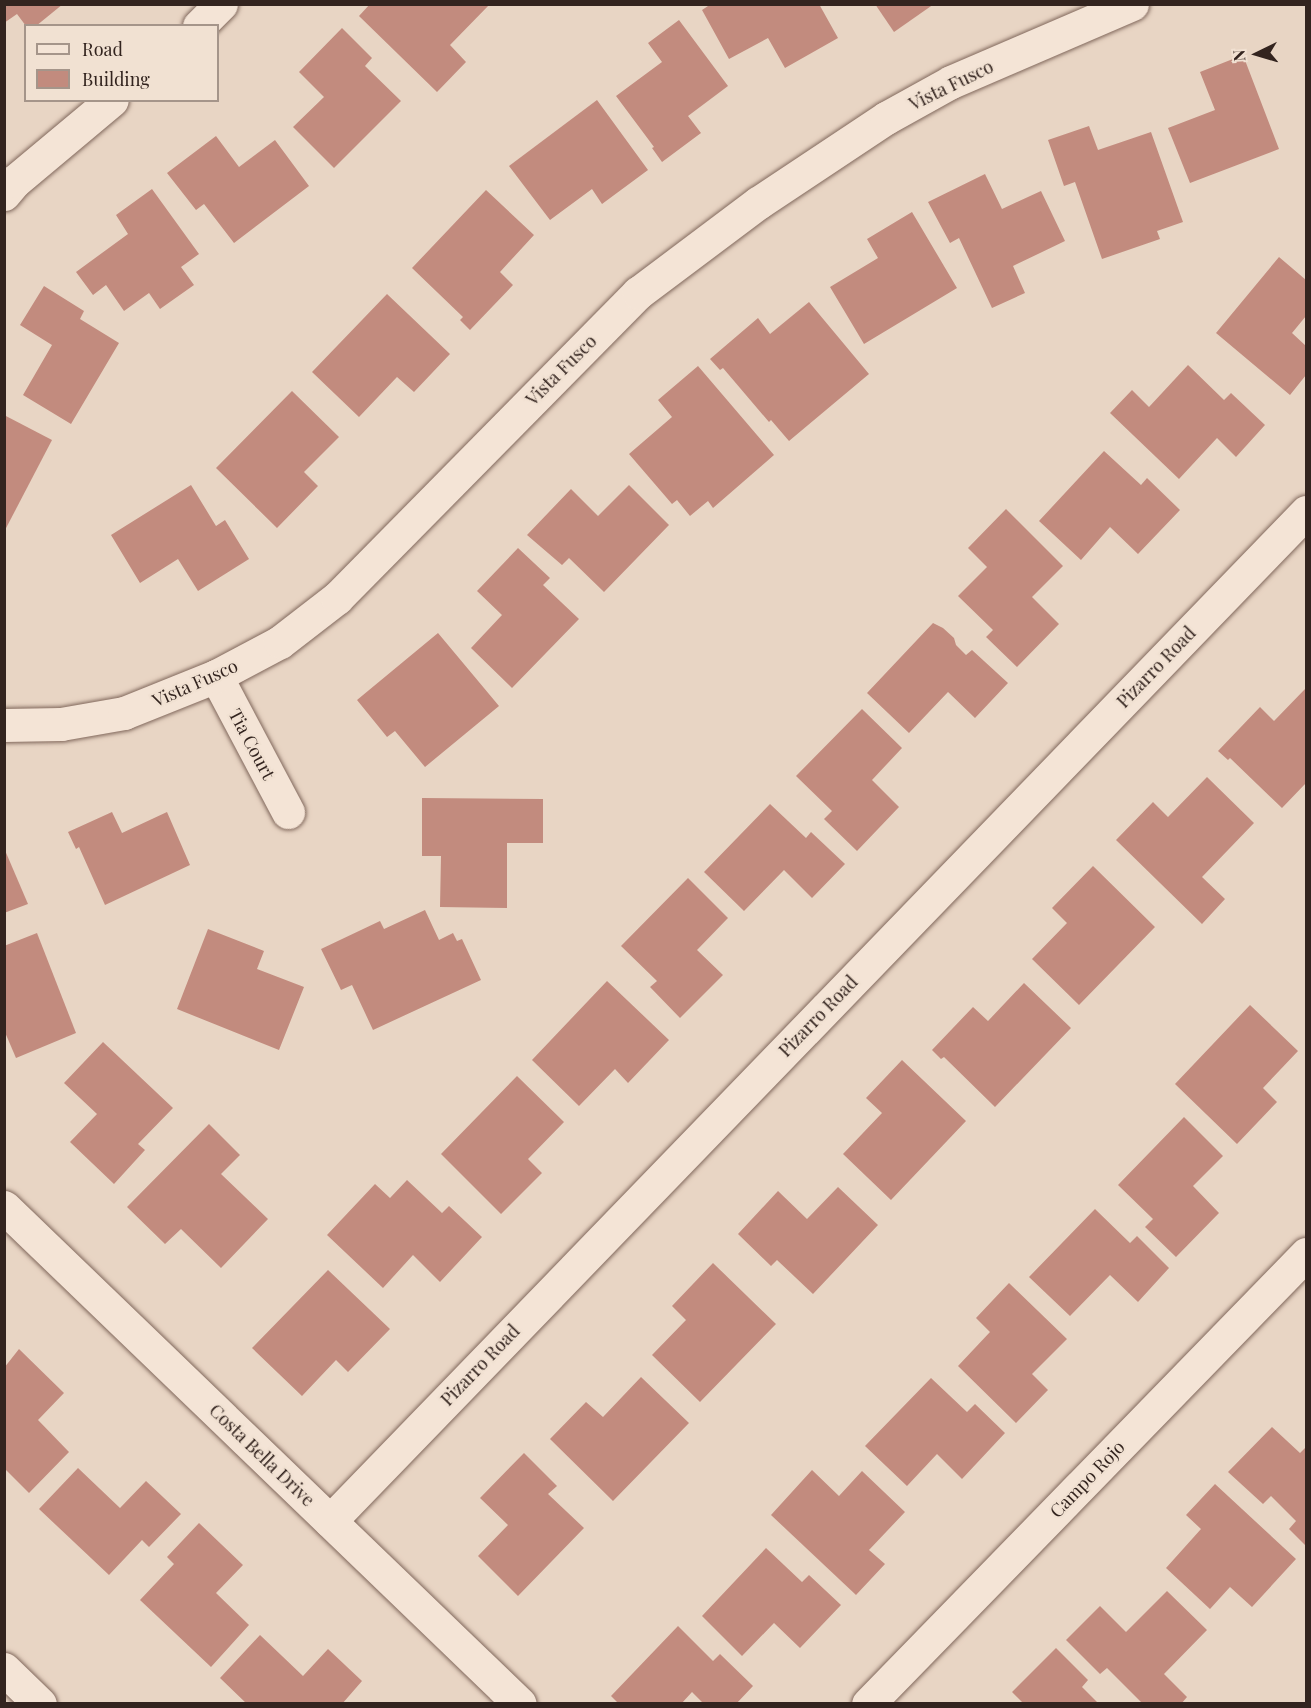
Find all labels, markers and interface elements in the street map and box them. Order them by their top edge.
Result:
legend [24,24,219,102]
north arrow [1227,24,1287,84]
text: Road [82,37,123,61]
text: N [1228,49,1250,62]
street label: Vista Fusco [905,55,997,115]
text: Building [82,67,150,91]
street label: Vista Fusco [521,330,601,410]
street label: Pizarro Road [1112,622,1200,712]
street label: Vista Fusco [149,655,241,711]
street label: Tia Court [224,705,280,783]
street label: Pizarro Road [774,971,862,1061]
street label: Pizarro Road [436,1320,524,1410]
street label: Costa Bella Drive [205,1399,319,1511]
street label: Campo Rojo [1045,1436,1129,1522]

